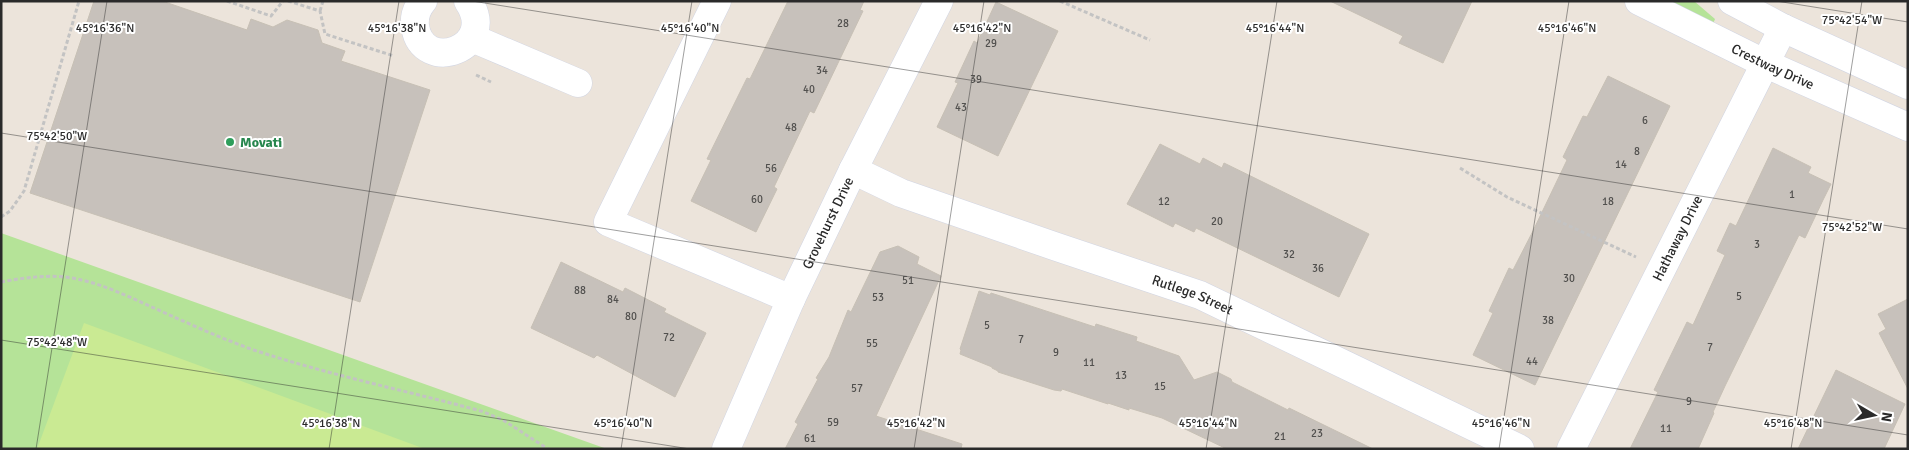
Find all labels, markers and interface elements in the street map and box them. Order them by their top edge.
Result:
text: 75°42'54"W [1822,13,1882,28]
house number: 28 [837,17,849,30]
text: 45°16'36"N [76,21,134,36]
text: 45°16'38"N [368,21,426,36]
text: 45°16'40"N [661,21,719,36]
text: 45°16'42"N [953,21,1011,36]
text: 45°16'44"N [1246,21,1304,36]
text: 45°16'46"N [1538,21,1596,36]
house number: 29 [985,37,997,50]
street label: Crestway Drive [1729,40,1817,93]
house number: 34 [816,64,828,77]
house number: 39 [970,73,982,86]
house number: 40 [803,83,815,96]
house number: 43 [955,101,967,114]
house number: 6 [1642,114,1648,127]
house number: 48 [785,121,797,134]
text: 75°42'50"W [27,129,87,144]
place label: Movati [240,134,282,151]
marker: Movati [224,136,236,148]
house number: 8 [1634,145,1640,158]
house number: 14 [1615,158,1627,171]
house number: 56 [765,162,777,175]
street label: Grovehurst Drive [798,174,857,272]
house number: 1 [1789,188,1795,201]
house number: 60 [751,193,763,206]
street label: Hathaway Drive [1648,193,1706,284]
house number: 12 [1158,195,1170,208]
house number: 18 [1602,195,1614,208]
house number: 20 [1211,215,1223,228]
text: 75°42'52"W [1822,220,1882,235]
house number: 3 [1754,238,1760,251]
house number: 32 [1283,248,1295,261]
house number: 36 [1312,262,1324,275]
street label: Rutlege Street [1150,271,1236,318]
house number: 30 [1563,272,1575,285]
house number: 51 [902,274,914,287]
house number: 88 [574,284,586,297]
house number: 5 [1736,290,1742,303]
house number: 53 [872,291,884,304]
house number: 84 [607,293,619,306]
house number: 80 [625,310,637,323]
house number: 38 [1542,314,1554,327]
house number: 5 [984,319,990,332]
house number: 72 [663,331,675,344]
house number: 7 [1018,333,1024,346]
text: 75°42'48"W [27,335,87,350]
house number: 55 [866,337,878,350]
house number: 7 [1707,341,1713,354]
house number: 9 [1053,346,1059,359]
house number: 44 [1526,355,1538,368]
house number: 11 [1083,356,1095,369]
house number: 13 [1115,369,1127,382]
house number: 15 [1154,380,1166,393]
house number: 57 [851,382,863,395]
north arrow [1849,390,1899,440]
house number: 9 [1686,395,1692,408]
text: N [1877,411,1896,423]
text: 45°16'38"N [302,416,360,431]
text: 45°16'40"N [594,416,652,431]
house number: 59 [827,416,839,429]
text: 45°16'42"N [887,416,945,431]
text: 45°16'44"N [1179,416,1237,431]
text: 45°16'46"N [1472,416,1530,431]
text: 45°16'48"N [1764,416,1822,431]
house number: 11 [1660,422,1672,435]
house number: 23 [1311,427,1323,440]
house number: 21 [1274,430,1286,443]
house number: 61 [804,432,816,445]

